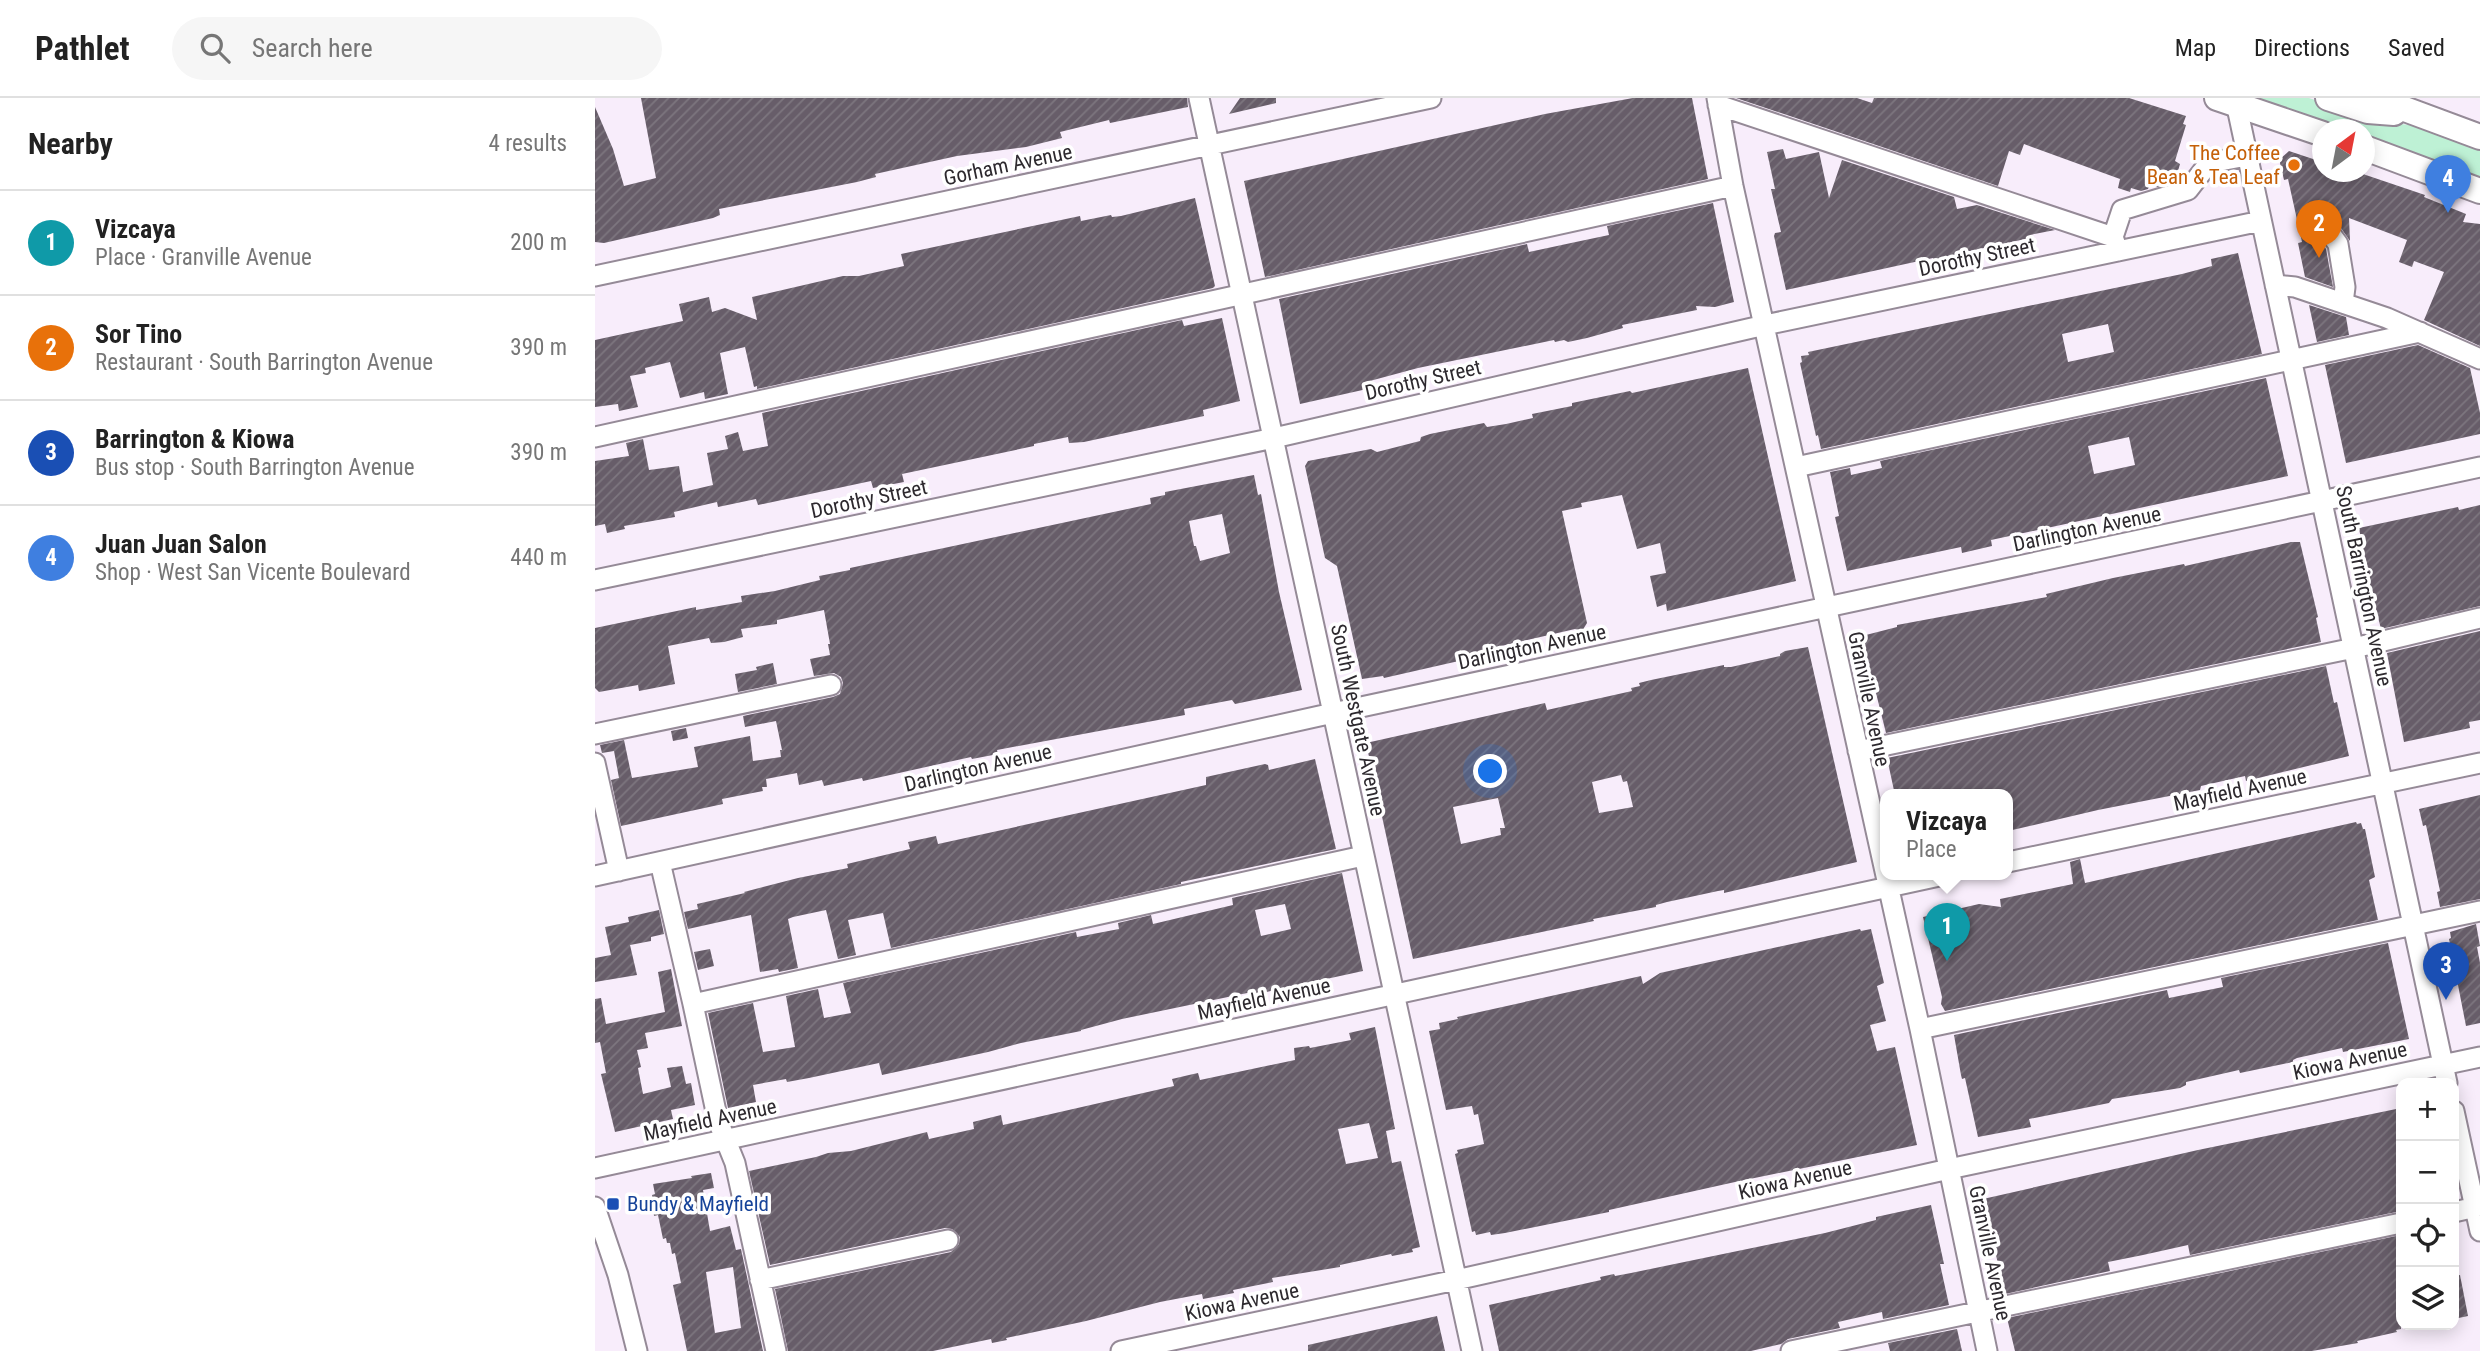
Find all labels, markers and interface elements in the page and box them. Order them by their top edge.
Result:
search box [172,17,662,80]
text: Pathlet [35,29,130,68]
icon: search [196,29,234,67]
text: Search here [252,33,373,63]
text: Map [2175,34,2216,62]
text: Directions [2254,34,2350,62]
text: Saved [2388,34,2445,62]
north arrow [2312,119,2375,182]
text: Nearby [28,126,113,161]
text: 4 results [489,130,567,157]
street label: Gorham Avenue [942,140,1075,190]
place label: The Coffee Bean & Tea Leaf [2147,141,2280,189]
pin: 4 [2425,155,2471,213]
marker: The Coffee Bean & Tea Leaf [2286,157,2302,173]
pin: 2 [2296,200,2342,258]
text: Vizcaya [95,214,176,244]
text: 1 [45,229,57,256]
text: 200 m [510,229,567,256]
street label: Dorothy Street [1917,233,2037,281]
text: Place · Granville Avenue [95,244,312,271]
text: Sor Tino [95,319,182,349]
text: 2 [45,334,57,361]
text: 390 m [510,334,567,361]
text: Restaurant · South Barrington Avenue [95,349,433,376]
street label: Dorothy Street [1363,355,1483,405]
text: Barrington & Kiowa [95,424,294,454]
text: 3 [45,439,57,466]
text: 390 m [510,439,567,466]
text: Bus stop · South Barrington Avenue [95,454,414,481]
street label: Dorothy Street [809,475,929,523]
street label: South Barrington Avenue [2331,484,2397,689]
street label: Darlington Avenue [2011,502,2163,556]
text: Juan Juan Salon [95,529,267,559]
text: 4 [45,544,57,571]
text: 440 m [510,544,567,571]
text: Shop · West San Vicente Boulevard [95,559,411,586]
street label: Darlington Avenue [1456,620,1608,674]
street label: South Westgate Avenue [1326,622,1390,818]
street label: Granville Avenue [1843,629,1895,769]
street label: Darlington Avenue [902,739,1054,797]
your location [1473,754,1507,788]
street label: Mayfield Avenue [2171,764,2309,816]
popup [1880,789,2013,880]
text: Vizcaya [1906,806,1987,836]
text: Place [1906,836,1957,863]
pin: 1 [1924,903,1970,961]
pin: 3 [2423,942,2469,1000]
street label: Mayfield Avenue [1195,973,1333,1025]
street label: Kiowa Avenue [2291,1037,2409,1085]
map controls [2396,1078,2459,1330]
button: + [2396,1078,2459,1141]
street label: Mayfield Avenue [641,1094,779,1146]
button: − [2396,1141,2459,1204]
street label: Kiowa Avenue [1736,1155,1854,1205]
street label: Granville Avenue [1964,1183,2016,1323]
place label: Bundy & Mayfield [627,1192,769,1216]
marker: Bundy & Mayfield [605,1196,621,1212]
button: locate [2396,1204,2459,1267]
button: layers [2396,1267,2459,1330]
street label: Kiowa Avenue [1183,1278,1301,1326]

